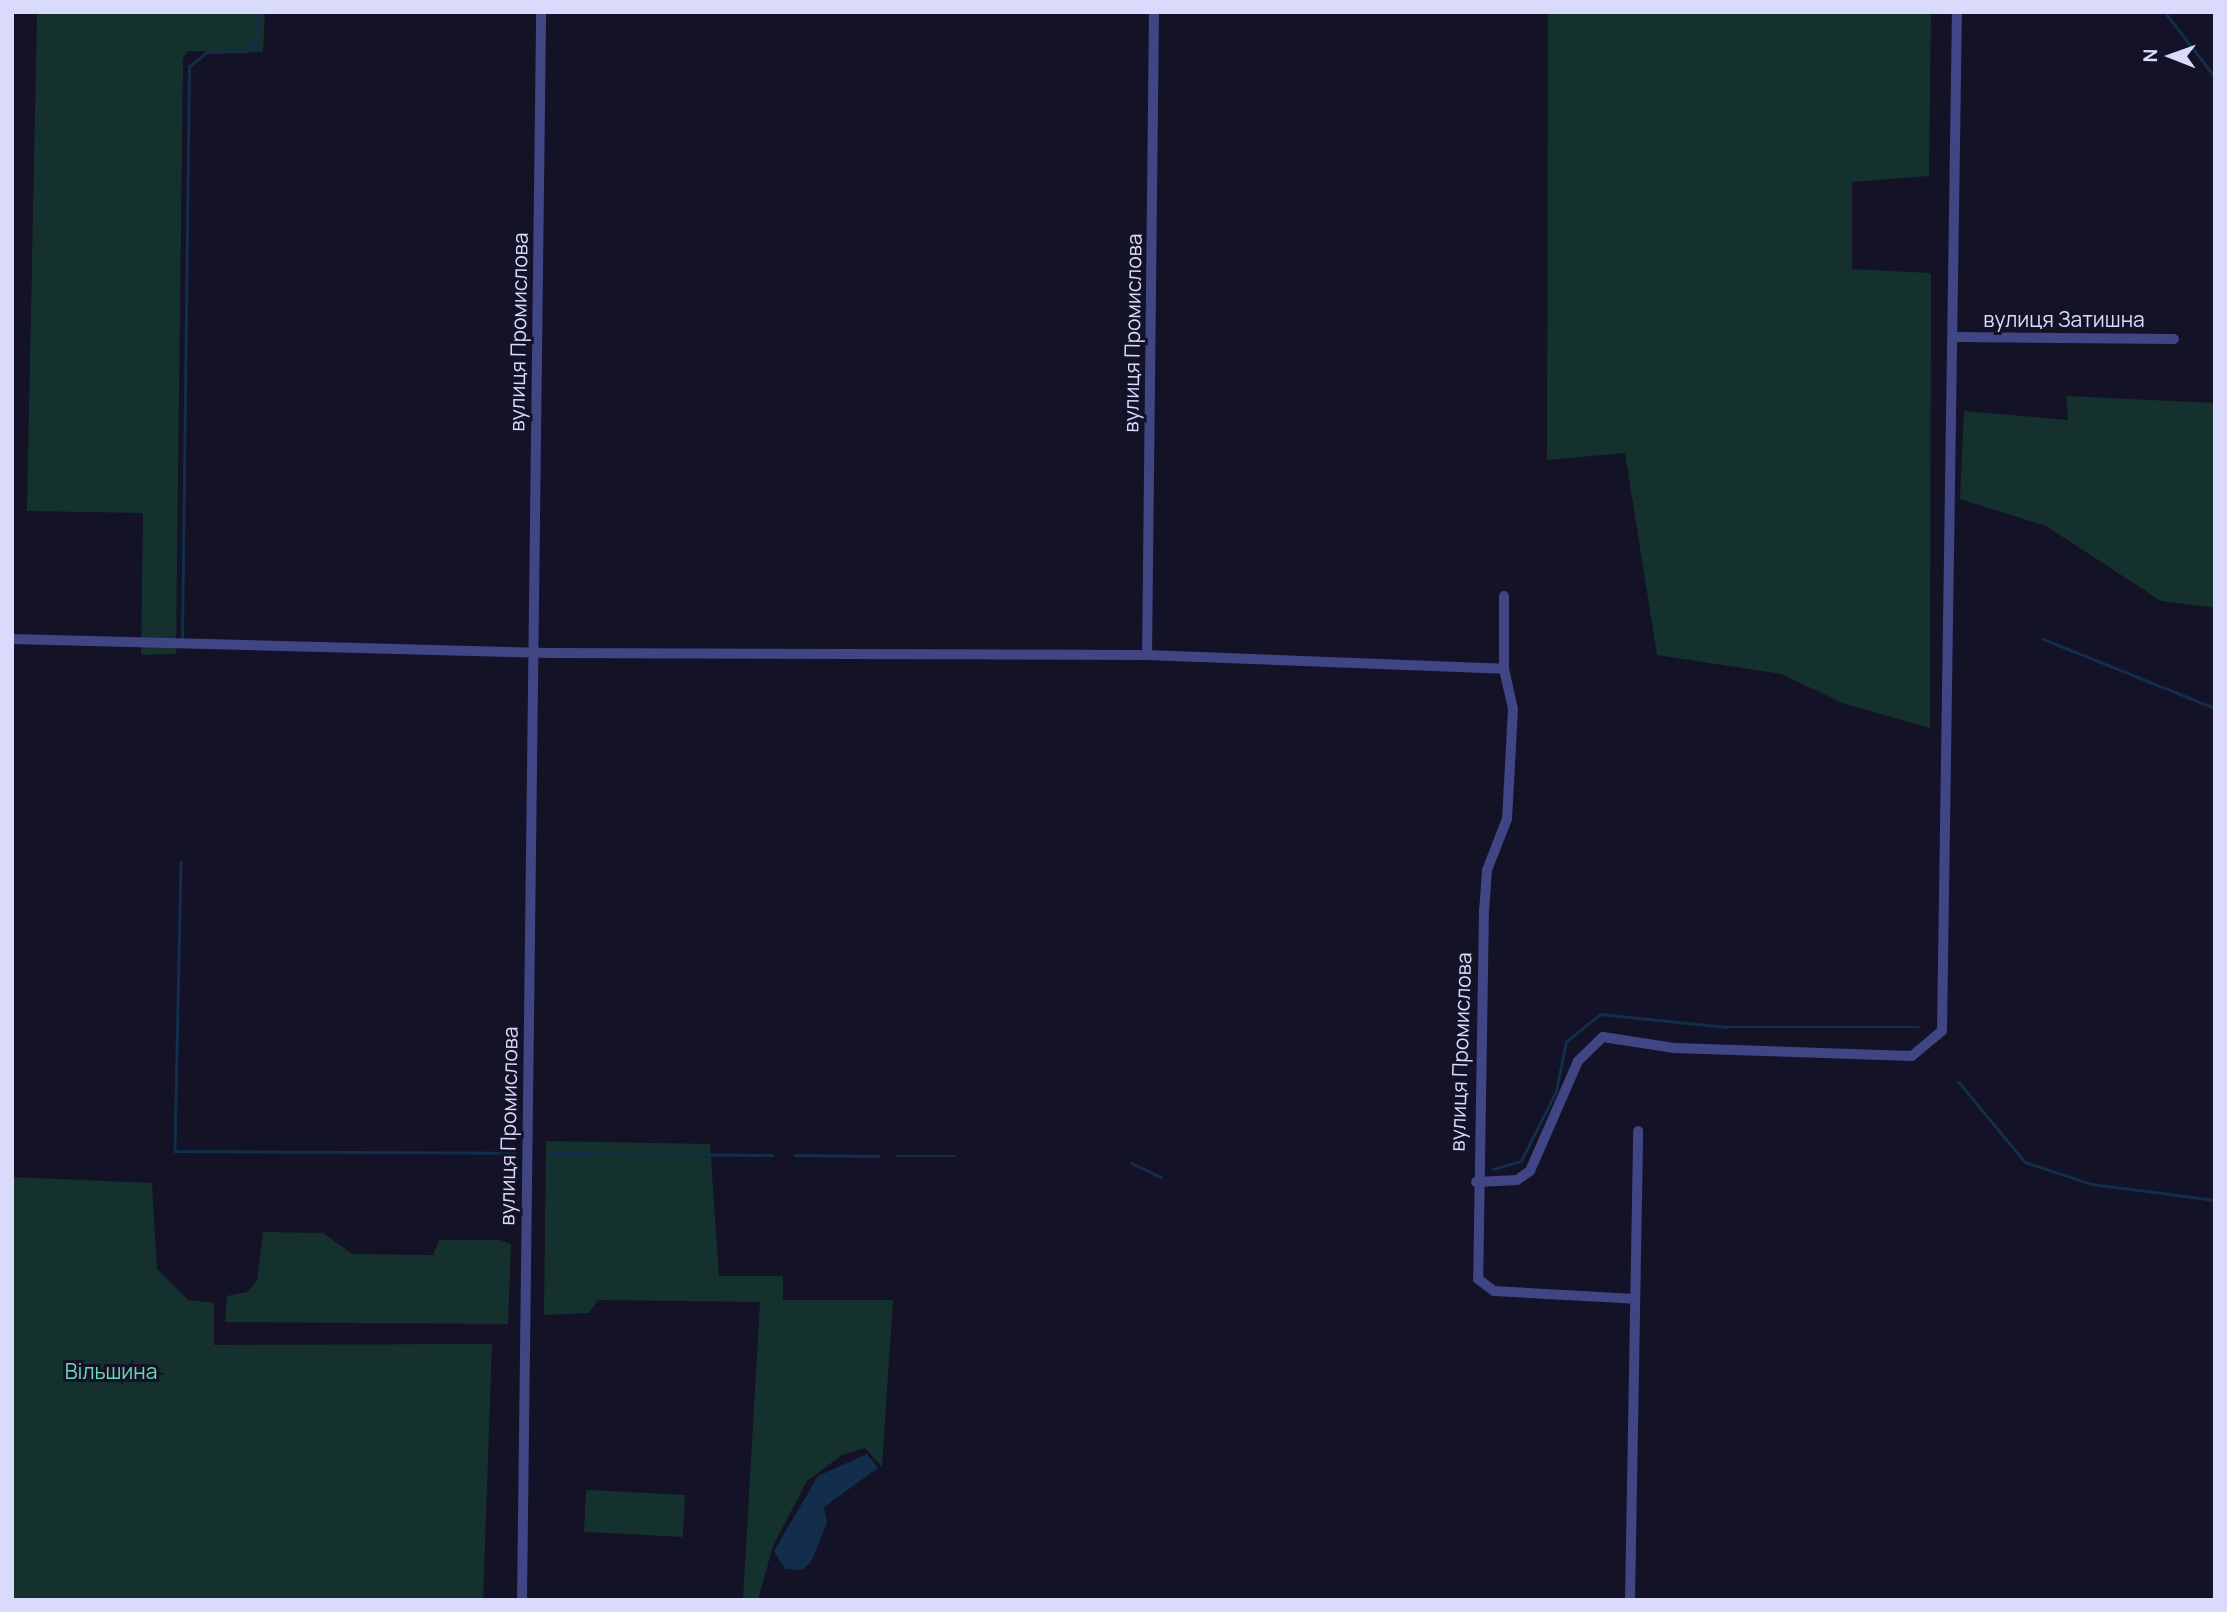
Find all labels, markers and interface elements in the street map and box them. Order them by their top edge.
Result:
north arrow [2136,21,2206,91]
text: N [2137,49,2163,63]
street label: вулиця Промислова [504,232,532,432]
street label: вулиця Промислова [1118,233,1146,433]
street label: вулиця Затишна [1983,306,2145,332]
street label: вулиця Промислова [1444,952,1476,1152]
street label: вулиця Промислова [494,1026,522,1226]
park label: Вільшина [65,1358,157,1384]

